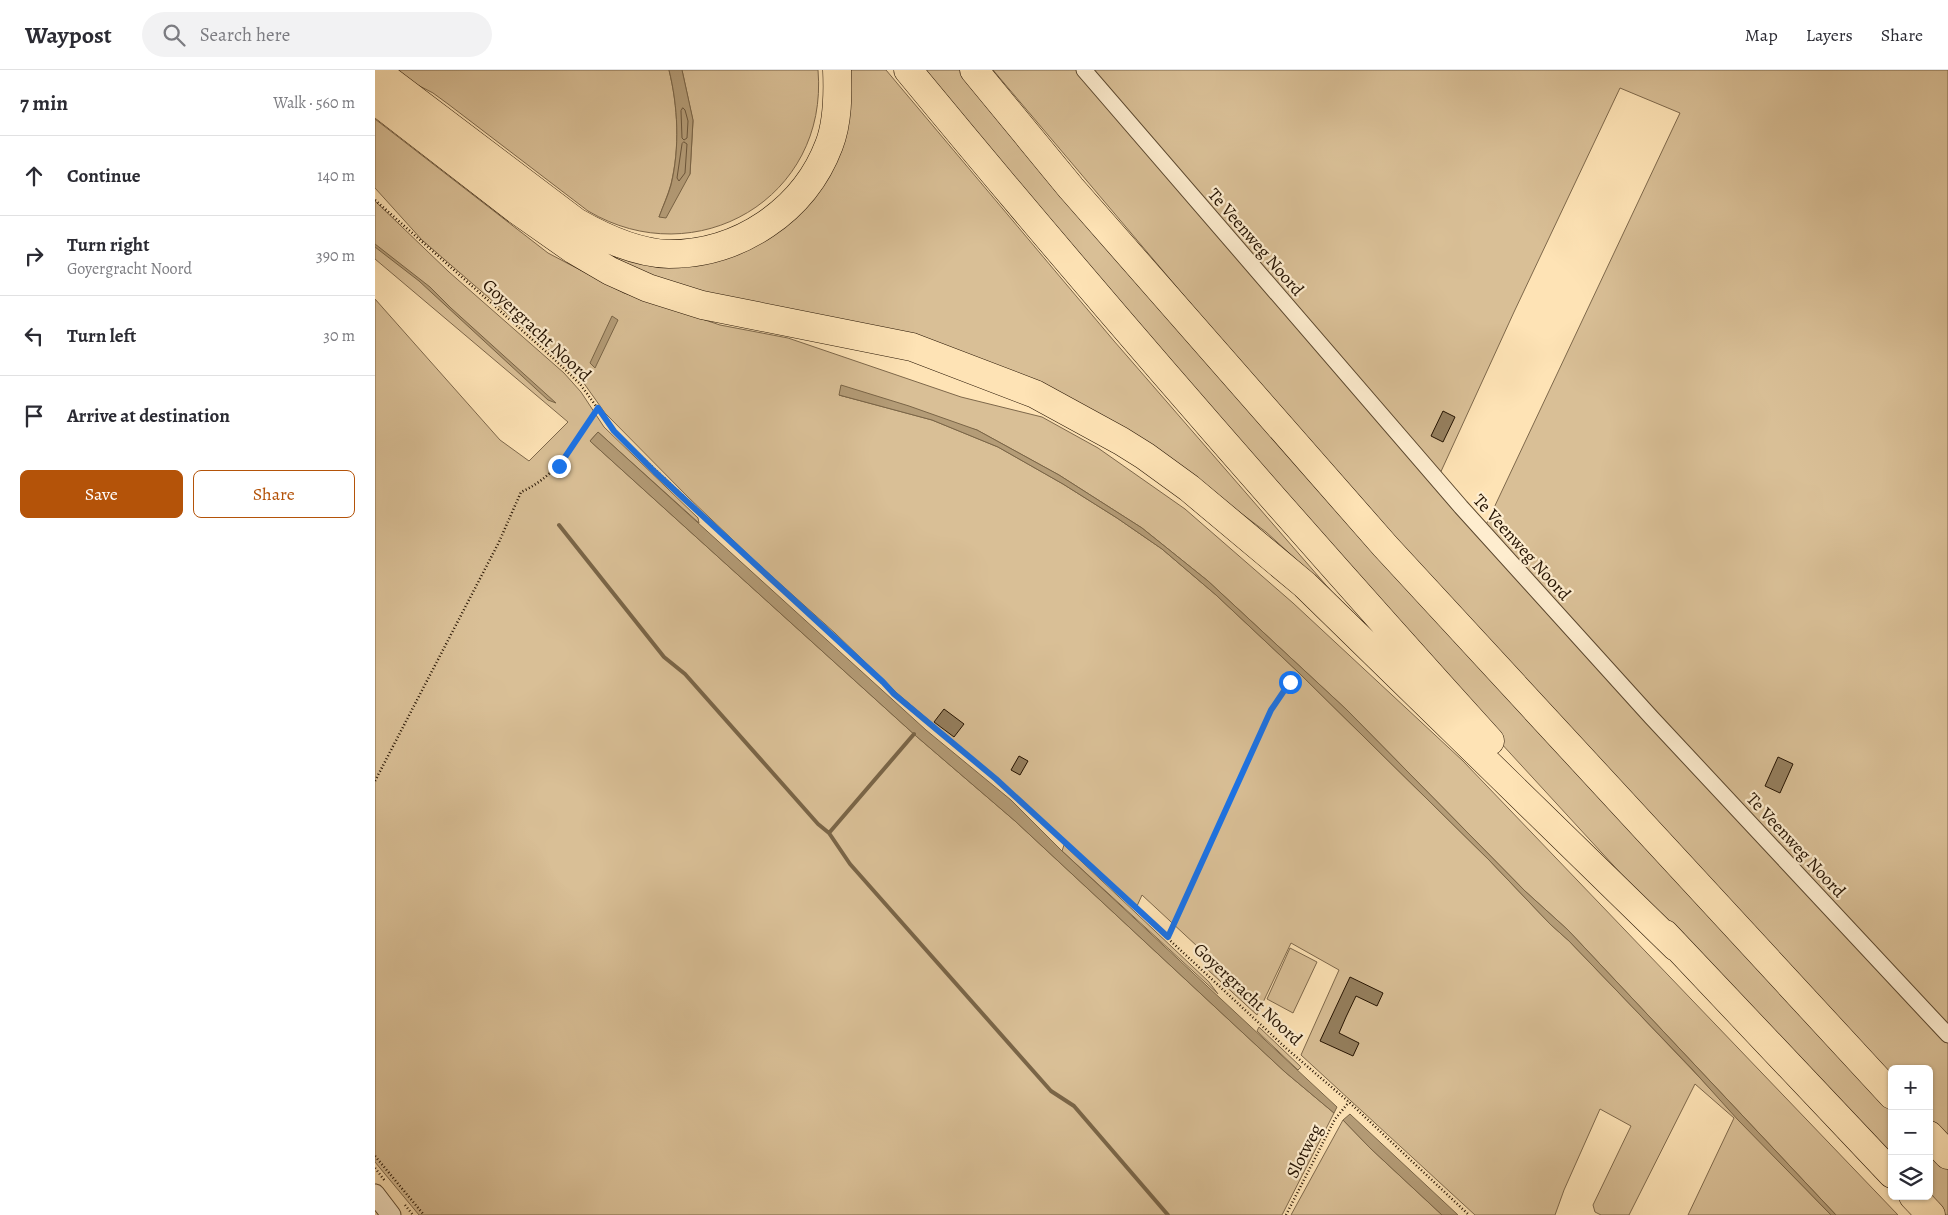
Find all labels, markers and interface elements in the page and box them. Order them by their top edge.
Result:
search box [142,12,492,57]
text: Waypost [25,19,112,51]
icon: search [160,21,188,49]
text: Search here [200,22,290,48]
text: Map [1745,23,1778,47]
text: Layers [1806,23,1853,47]
text: Share [1881,23,1923,47]
text: 7 min [20,89,68,117]
text: Walk · 560 m [273,92,355,114]
icon: ahead [20,162,48,190]
text: Continue [67,163,141,189]
text: 140 m [317,165,355,187]
street label: Te Veenweg Noord [1203,183,1310,301]
text: Turn right [67,232,149,258]
icon: right [20,242,48,270]
text: 390 m [316,245,355,267]
text: Goyergracht Noord [67,258,192,280]
street label: Goyergracht Noord [477,273,597,387]
icon: left [20,322,48,350]
text: Turn left [67,323,136,349]
text: 30 m [323,325,355,347]
icon: arrive [20,402,48,430]
text: Arrive at destination [67,403,230,429]
route end [548,455,571,478]
button: Save [20,470,183,518]
button: Share [193,470,355,518]
street label: Te Veenweg Noord [1468,489,1576,606]
route start [1279,671,1302,694]
street label: Te Veenweg Noord [1741,787,1851,903]
street label: Goyergracht Noord [1188,937,1308,1051]
map controls [1888,1065,1933,1200]
button: + [1888,1065,1933,1110]
button: − [1888,1110,1933,1155]
street label: Slotweg [1280,1120,1328,1182]
button: layers [1888,1155,1933,1200]

